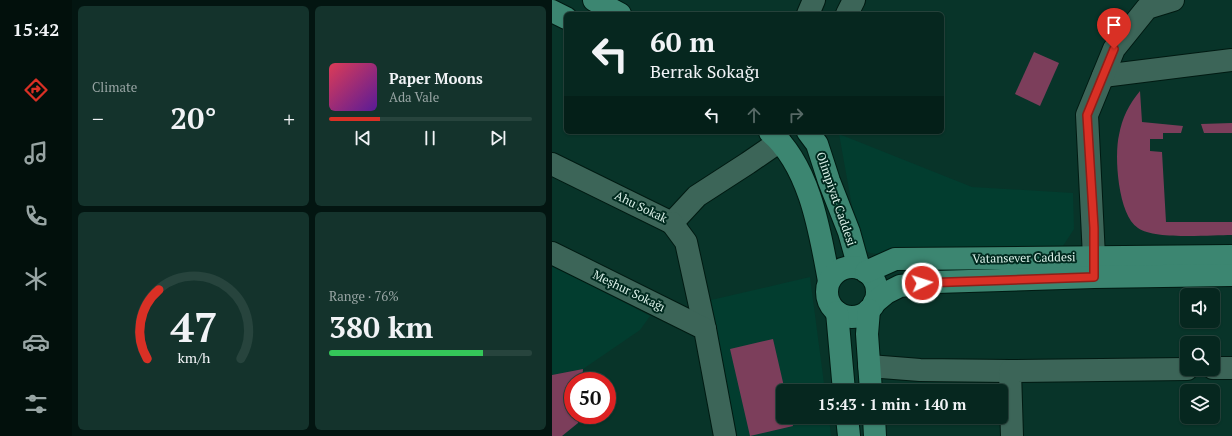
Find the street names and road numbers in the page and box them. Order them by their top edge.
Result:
street label: Olimpiyat Caddesi [813,150,860,248]
street label: Ahu Sokak [613,187,671,226]
street label: Vatansever Caddesi [972,249,1076,266]
street label: Meşhur Sokağı [591,267,668,315]

